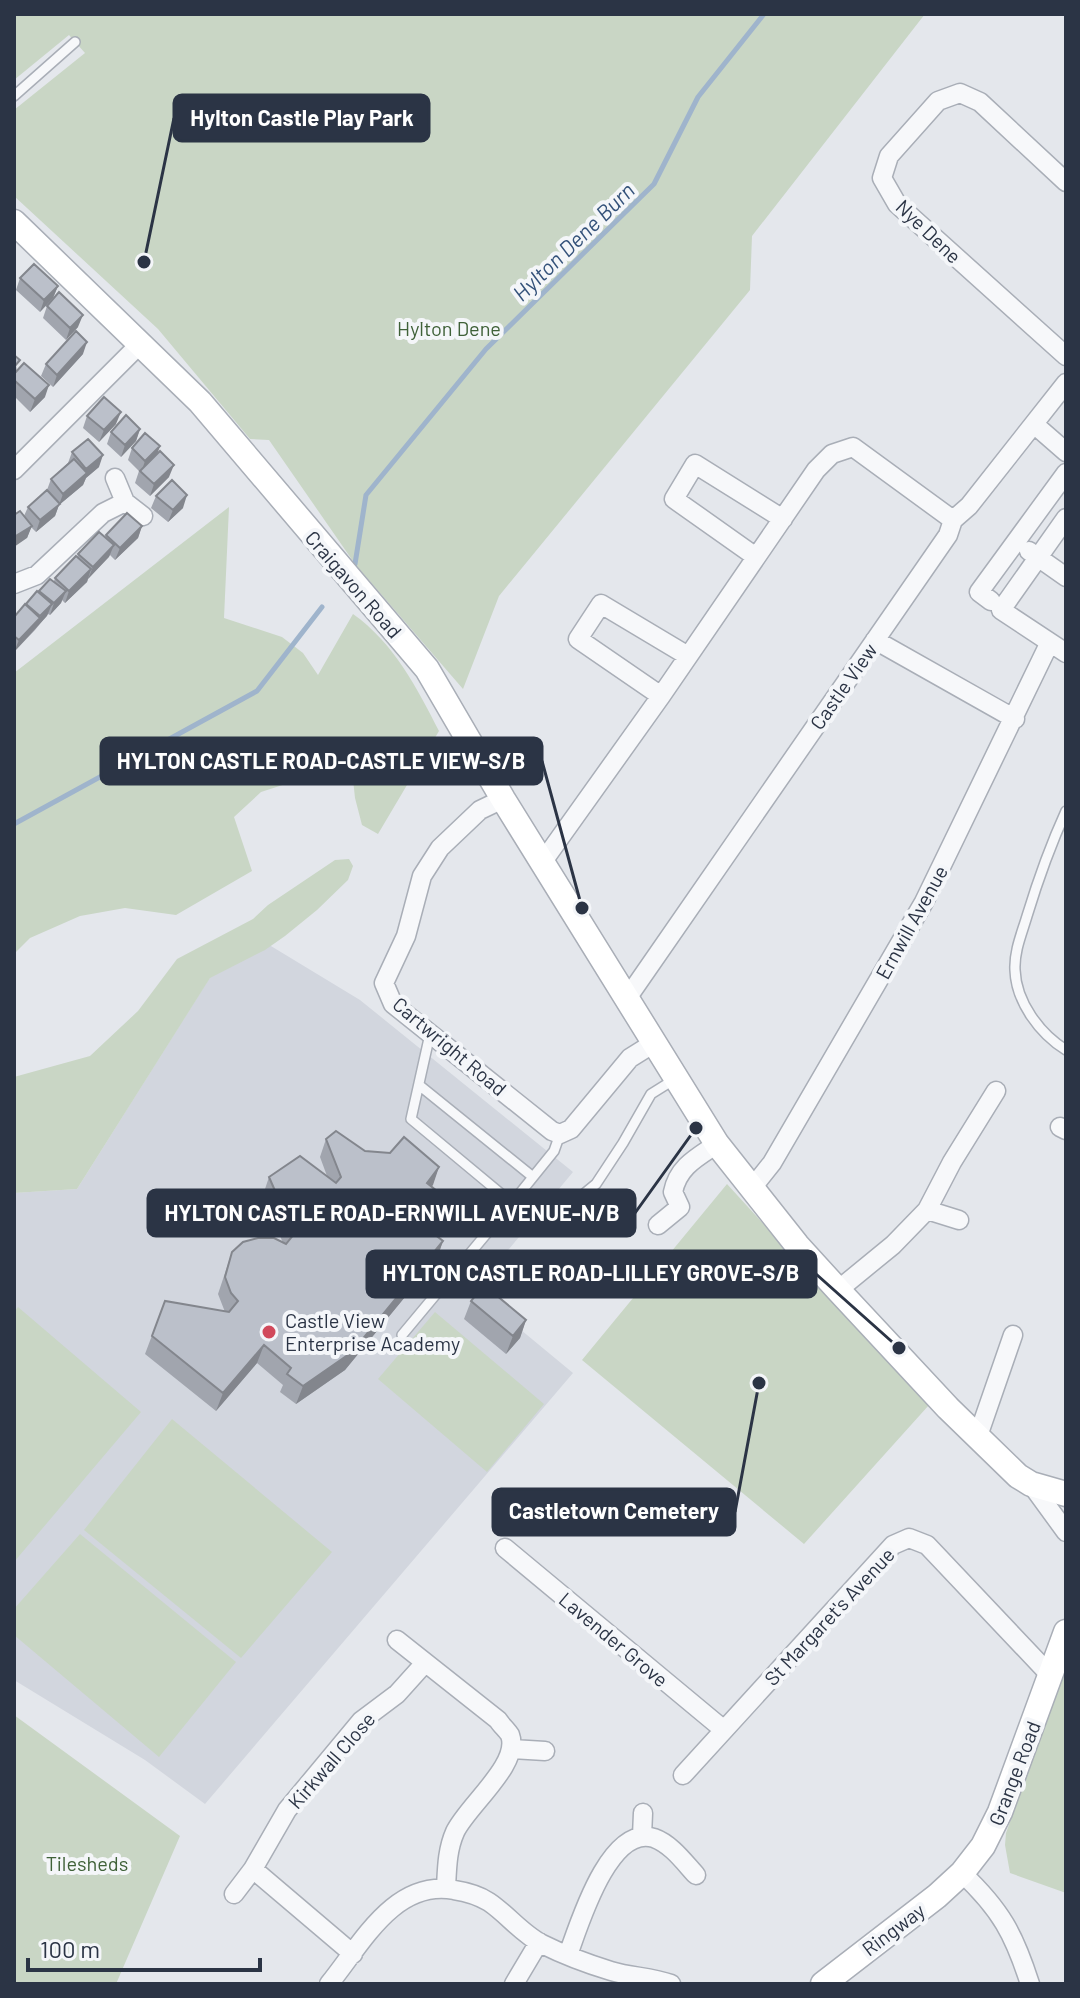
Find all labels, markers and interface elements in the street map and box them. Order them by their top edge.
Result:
callout: Hylton Castle Play Park [174,95,429,141]
text: Hylton Castle Play Park [190,104,414,130]
water label: Hylton Dene Burn [507,176,639,306]
street label: Nye Dene [891,194,967,268]
park label: Hylton Dene [397,316,501,340]
street label: Craigavon Road [301,525,407,643]
street label: Castle View [804,638,882,734]
callout: HYLTON CASTLE ROAD-CASTLE VIEW-S/B [101,738,542,784]
text: HYLTON CASTLE ROAD-CASTLE VIEW-S/B [117,747,525,773]
street label: Ernwill Avenue [870,861,952,983]
street label: Cartwright Road [388,992,512,1100]
callout: HYLTON CASTLE ROAD-ERNWILL AVENUE-N/B [148,1190,635,1236]
text: HYLTON CASTLE ROAD-ERNWILL AVENUE-N/B [164,1199,620,1225]
callout: HYLTON CASTLE ROAD-LILLEY GROVE-S/B [367,1251,816,1297]
text: HYLTON CASTLE ROAD-LILLEY GROVE-S/B [383,1259,799,1285]
place label: Castle View Enterprise Academy [285,1308,460,1355]
marker: Castle View Enterprise Academy [260,1323,278,1341]
callout: Castletown Cemetery [493,1489,735,1535]
text: Castletown Cemetery [509,1497,719,1523]
street label: St Margaret's Avenue [759,1542,899,1690]
street label: Lavender Grove [555,1587,673,1691]
street label: Kirkwall Close [283,1707,379,1813]
street label: Grange Road [983,1717,1045,1829]
park label: Tilesheds [46,1851,128,1875]
street label: Ringway [857,1898,929,1960]
scale bar [28,1922,260,1972]
text: 100 m [40,1934,100,1963]

